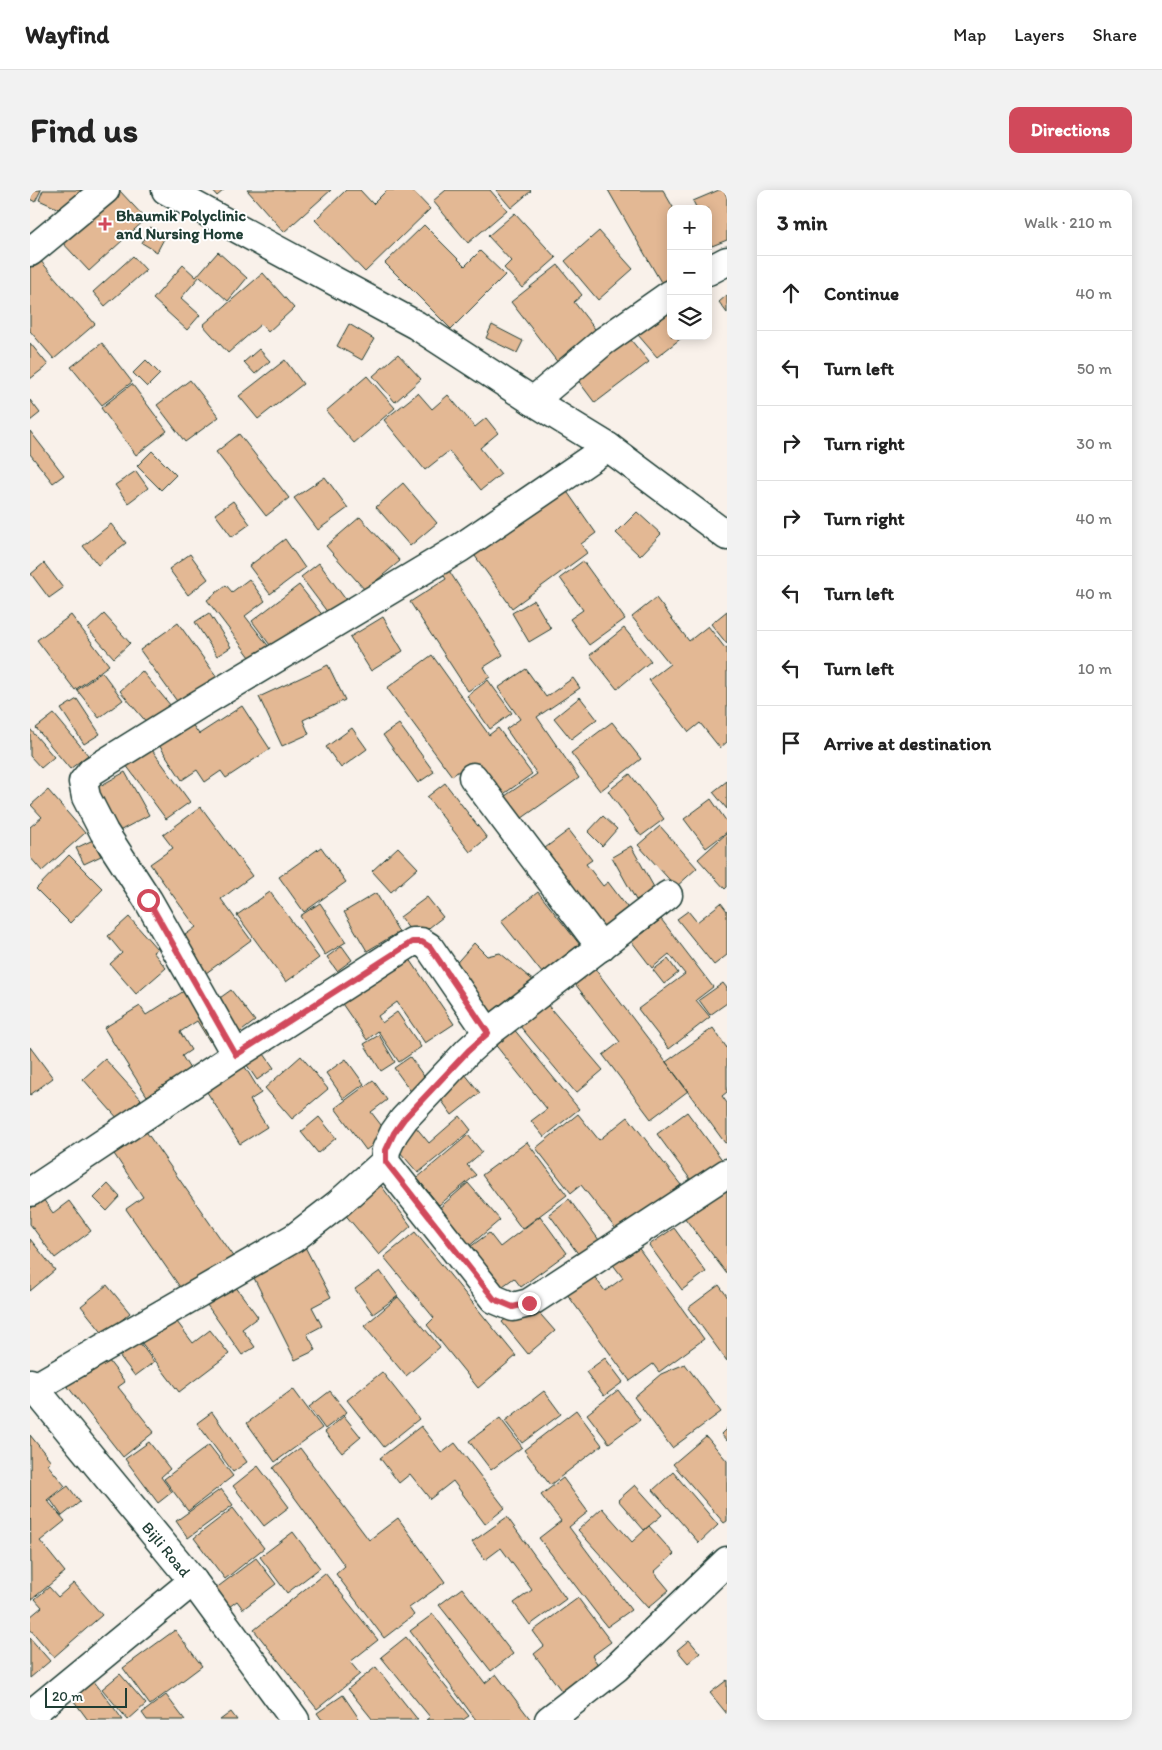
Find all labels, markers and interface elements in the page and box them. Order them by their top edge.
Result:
text: Wayfind [25,20,109,49]
text: Map [953,24,986,46]
text: Layers [1014,24,1064,46]
text: Share [1092,24,1137,46]
button: Directions [1009,107,1132,153]
text: Find us [30,109,138,151]
map controls [667,205,712,340]
button: + [667,205,712,250]
place label: Bhaumik Polyclinic and Nursing Home [116,206,246,244]
text: 3 min [777,210,827,235]
text: Walk · 210 m [1024,213,1112,232]
marker: Bhaumik Polyclinic and Nursing Home [98,217,112,231]
button: − [667,250,712,295]
icon: ahead [777,279,805,307]
text: Continue [824,282,899,305]
text: 40 m [1075,284,1112,303]
button: layers [667,295,712,340]
icon: left [777,354,805,382]
text: Turn left [824,357,894,380]
text: 50 m [1077,359,1112,378]
icon: right [777,429,805,457]
text: Turn right [824,432,905,455]
text: 30 m [1076,434,1112,453]
icon: right [777,504,805,532]
text: Turn right [824,507,905,530]
text: 40 m [1075,509,1112,528]
icon: left [777,579,805,607]
text: Turn left [824,582,894,605]
text: 40 m [1075,584,1112,603]
icon: left [777,654,805,682]
text: Turn left [824,657,894,680]
text: 10 m [1078,659,1112,678]
icon: arrive [777,729,805,757]
text: Arrive at destination [824,732,991,755]
route start [137,889,160,912]
route end [518,1292,541,1315]
street label: Bijli Road [138,1518,195,1581]
scale bar [45,1685,128,1708]
text: 20 m [52,1688,83,1705]

